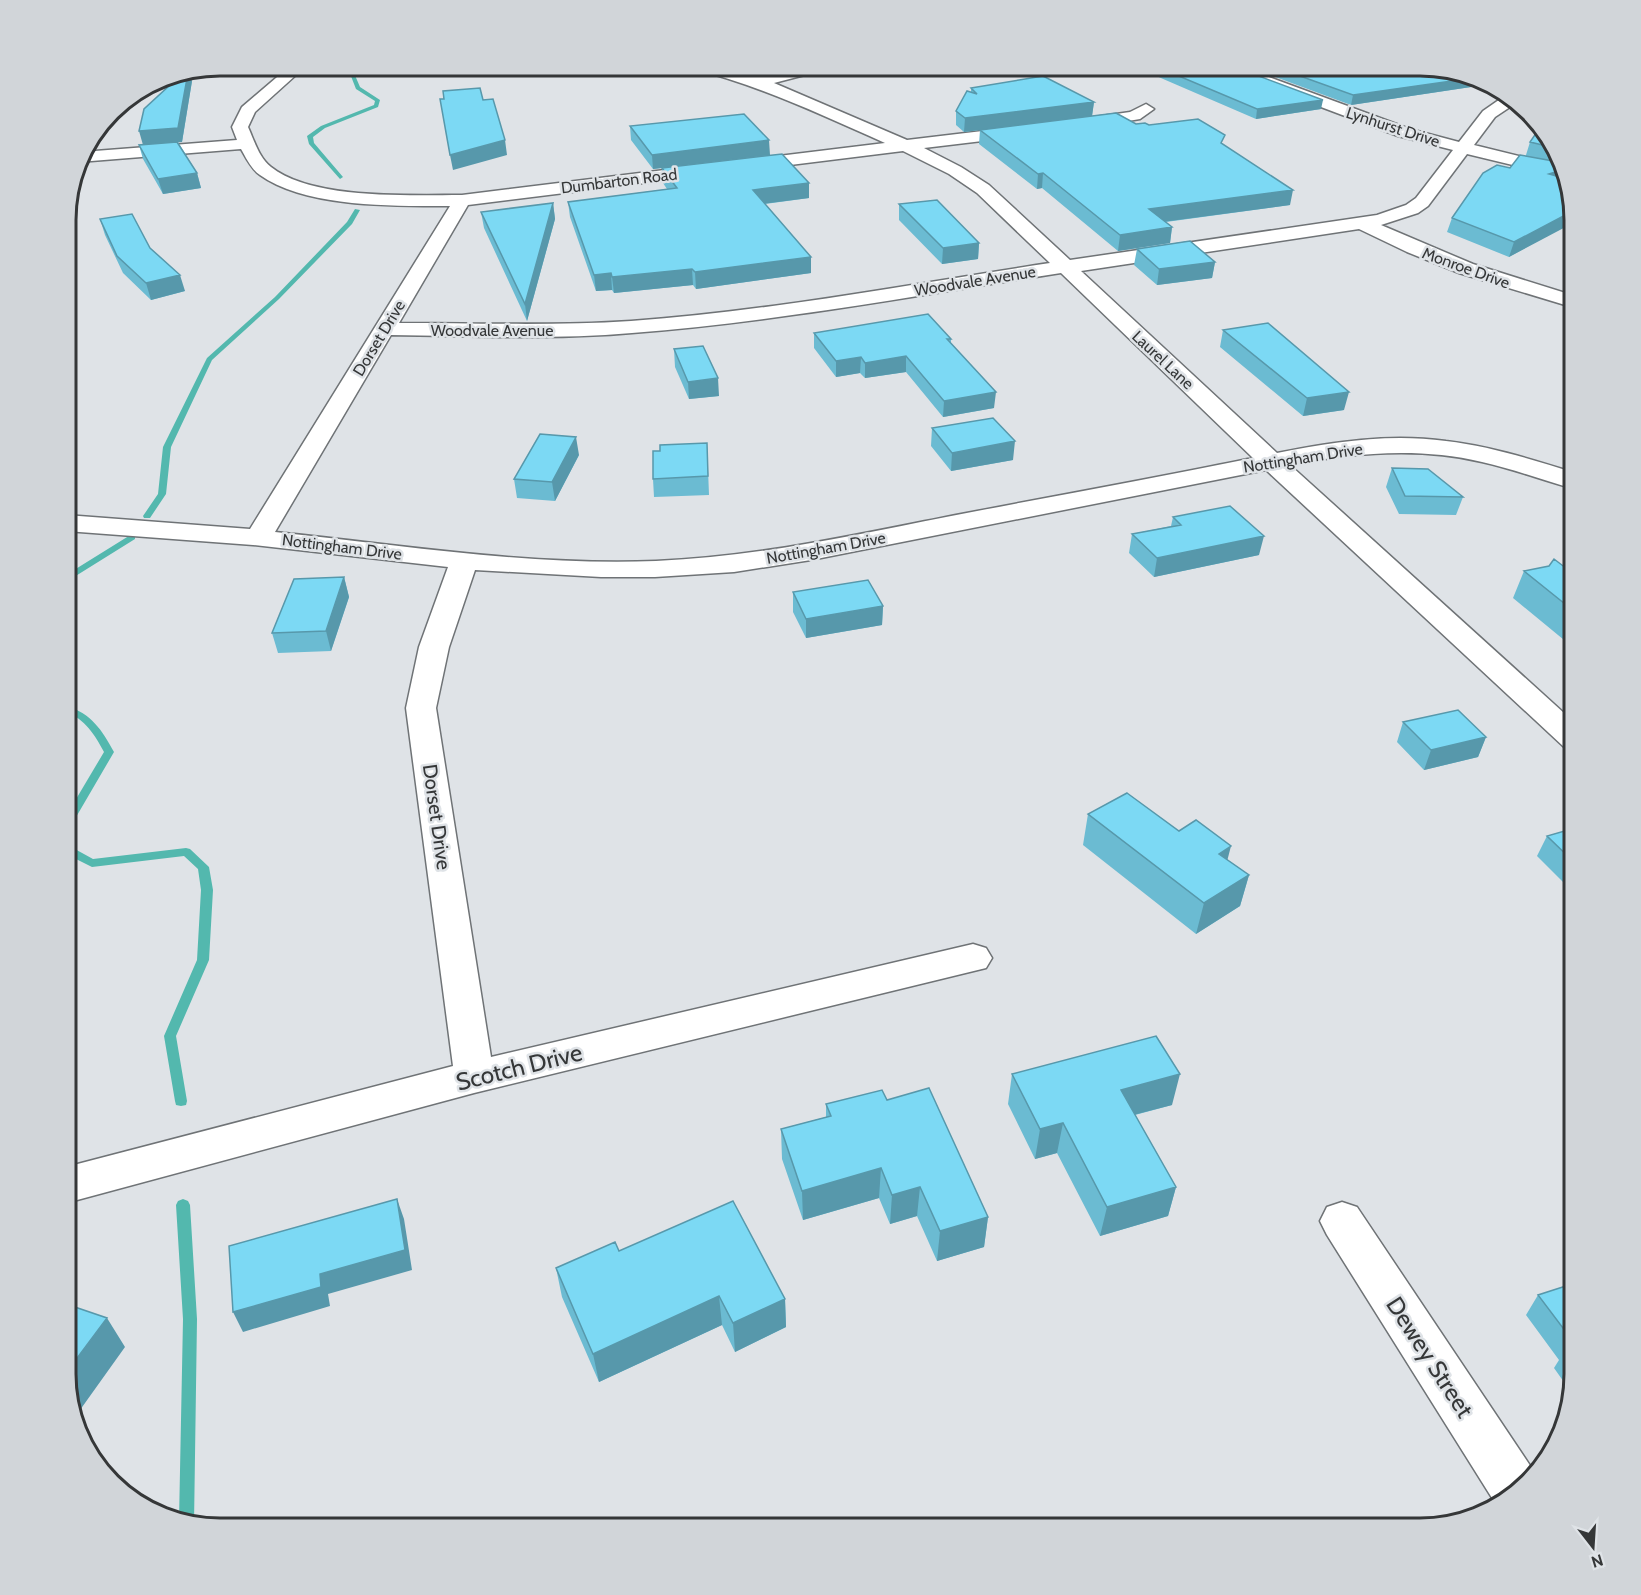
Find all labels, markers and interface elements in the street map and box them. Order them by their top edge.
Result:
street label: Lynhurst Drive [1344,103,1442,151]
street label: Dumbarton Road [560,164,678,198]
street label: Monroe Drive [1420,243,1512,293]
street label: Woodvale Avenue [913,262,1037,300]
street label: Dorset Drive [349,297,409,379]
street label: Woodvale Avenue [431,321,553,340]
street label: Laurel Lane [1128,327,1198,393]
street label: Nottingham Drive [1242,439,1364,477]
street label: Nottingham Drive [765,528,887,568]
street label: Nottingham Drive [281,530,403,564]
street label: Dorset Drive [418,763,456,871]
street label: Scotch Drive [453,1037,585,1097]
street label: Dewey Street [1380,1291,1480,1423]
north arrow [1563,1517,1623,1577]
text: N [1589,1550,1605,1572]

